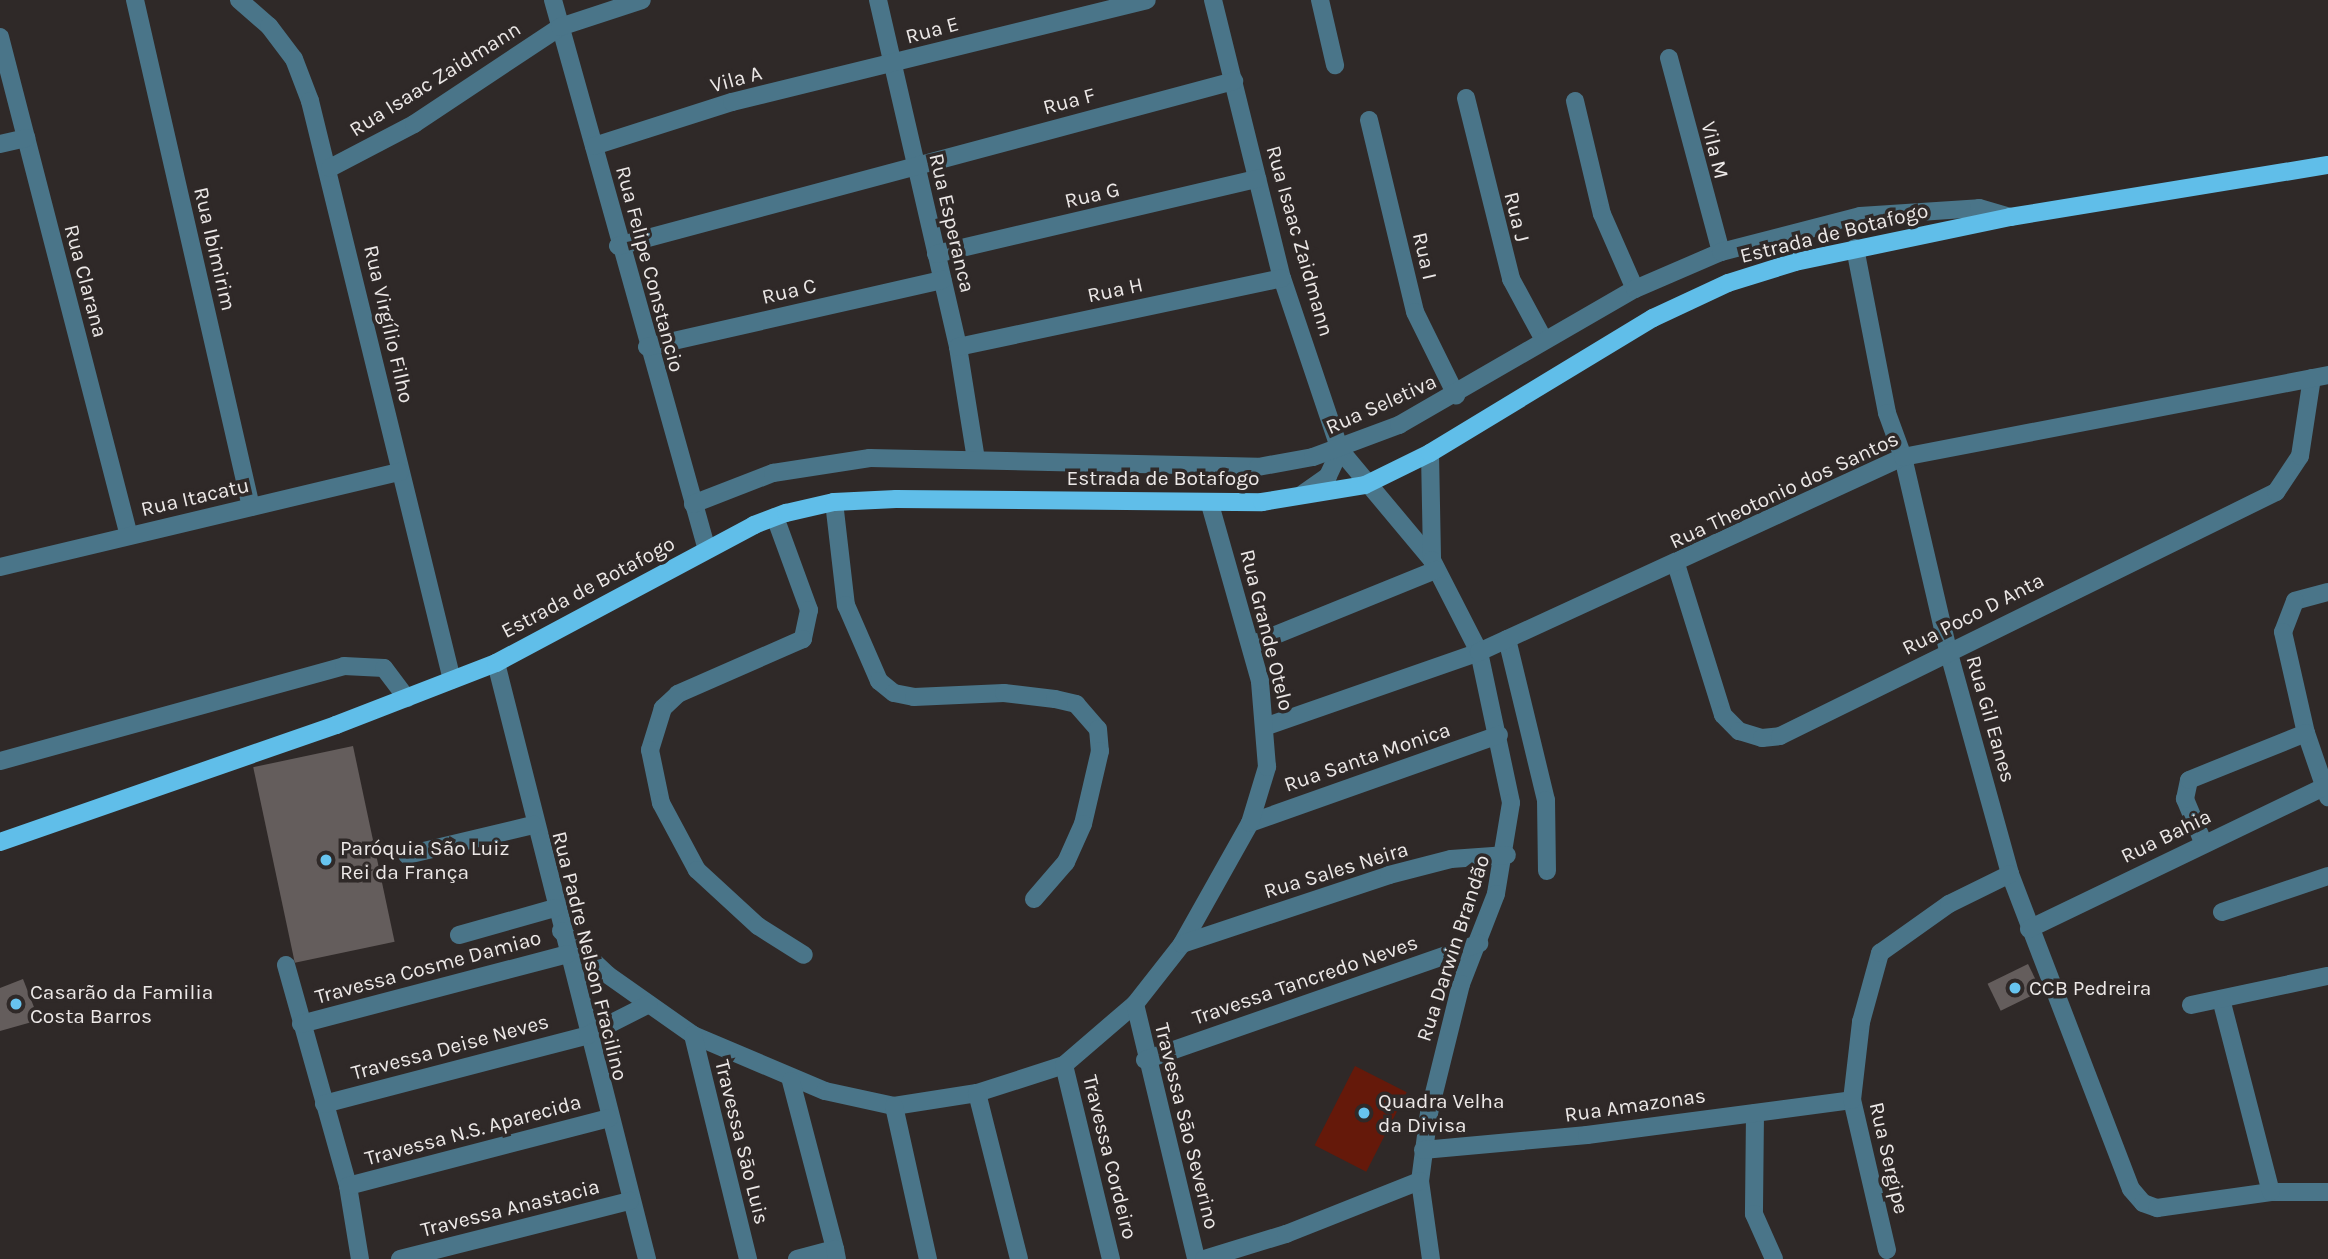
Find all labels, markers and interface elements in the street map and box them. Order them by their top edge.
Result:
street label: Rua E [903,11,961,49]
street label: Rua Isaac Zaidmann [345,16,525,142]
street label: Vila A [707,60,765,98]
street label: Rua F [1040,82,1098,120]
street label: Vila M [1696,119,1734,181]
street label: Rua Isaac Zaidmann [1261,143,1339,339]
street label: Rua Esperanca [924,151,980,295]
street label: Rua Felipe Constancio [610,163,690,375]
street label: Rua G [1062,176,1122,214]
street label: Rua Ibimirim [189,185,241,313]
street label: Rua J [1499,189,1535,245]
street label: Estrada de Botafogo [1737,197,1931,269]
street label: Rua Clarana [59,222,113,340]
street label: Rua I [1407,230,1443,282]
street label: Rua Virgílio Filho [359,243,419,405]
street label: Rua H [1085,272,1145,308]
street label: Rua C [759,273,819,309]
street label: Rua Seletiva [1322,368,1440,440]
street label: Rua Theotonio dos Santos [1666,426,1902,554]
street label: Estrada de Botafogo [1066,465,1260,491]
street label: Rua Itacatu [138,472,252,522]
street label: Estrada de Botafogo [497,531,679,643]
street label: Rua Grande Otelo [1235,547,1299,713]
street label: Rua Poco D Anta [1898,567,2048,661]
street label: Rua Gil Eanes [1961,653,2021,785]
street label: Rua Santa Monica [1281,717,1453,797]
street label: Rua Bahia [2117,803,2215,869]
street label: Rua Padre Nelson Fracilino [547,829,633,1083]
place label: Paróquia São Luiz Rei da França [340,835,510,885]
street label: Rua Sales Neira [1261,836,1411,904]
marker: Paróquia São Luiz Rei da França [318,852,334,868]
street label: Rua Darwin Brandão [1411,852,1495,1044]
street label: Travessa Cosme Damiao [312,925,544,1009]
street label: Travessa Tancredo Neves [1189,930,1421,1030]
place label: CCB Pedreira [2029,975,2151,1001]
place label: Casarão da Familia Costa Barros [30,979,213,1029]
marker: CCB Pedreira [2007,980,2023,996]
marker: Casarão da Familia Costa Barros [8,996,24,1012]
street label: Travessa Deise Neves [349,1009,551,1085]
street label: Travessa Sāo Severino [1149,1020,1225,1232]
street label: Travessa Sāo Luis [709,1057,775,1227]
street label: Travessa Cordeiro [1077,1072,1143,1242]
street label: Rua Amazonas [1563,1083,1707,1127]
place label: Quadra Velha da Divisa [1378,1088,1505,1138]
street label: Travessa N.S. Aparecida [362,1089,584,1171]
street label: Rua Sergipe [1864,1100,1914,1216]
marker: Quadra Velha da Divisa [1356,1105,1372,1121]
street label: Travessa Anastacia [418,1174,602,1242]

